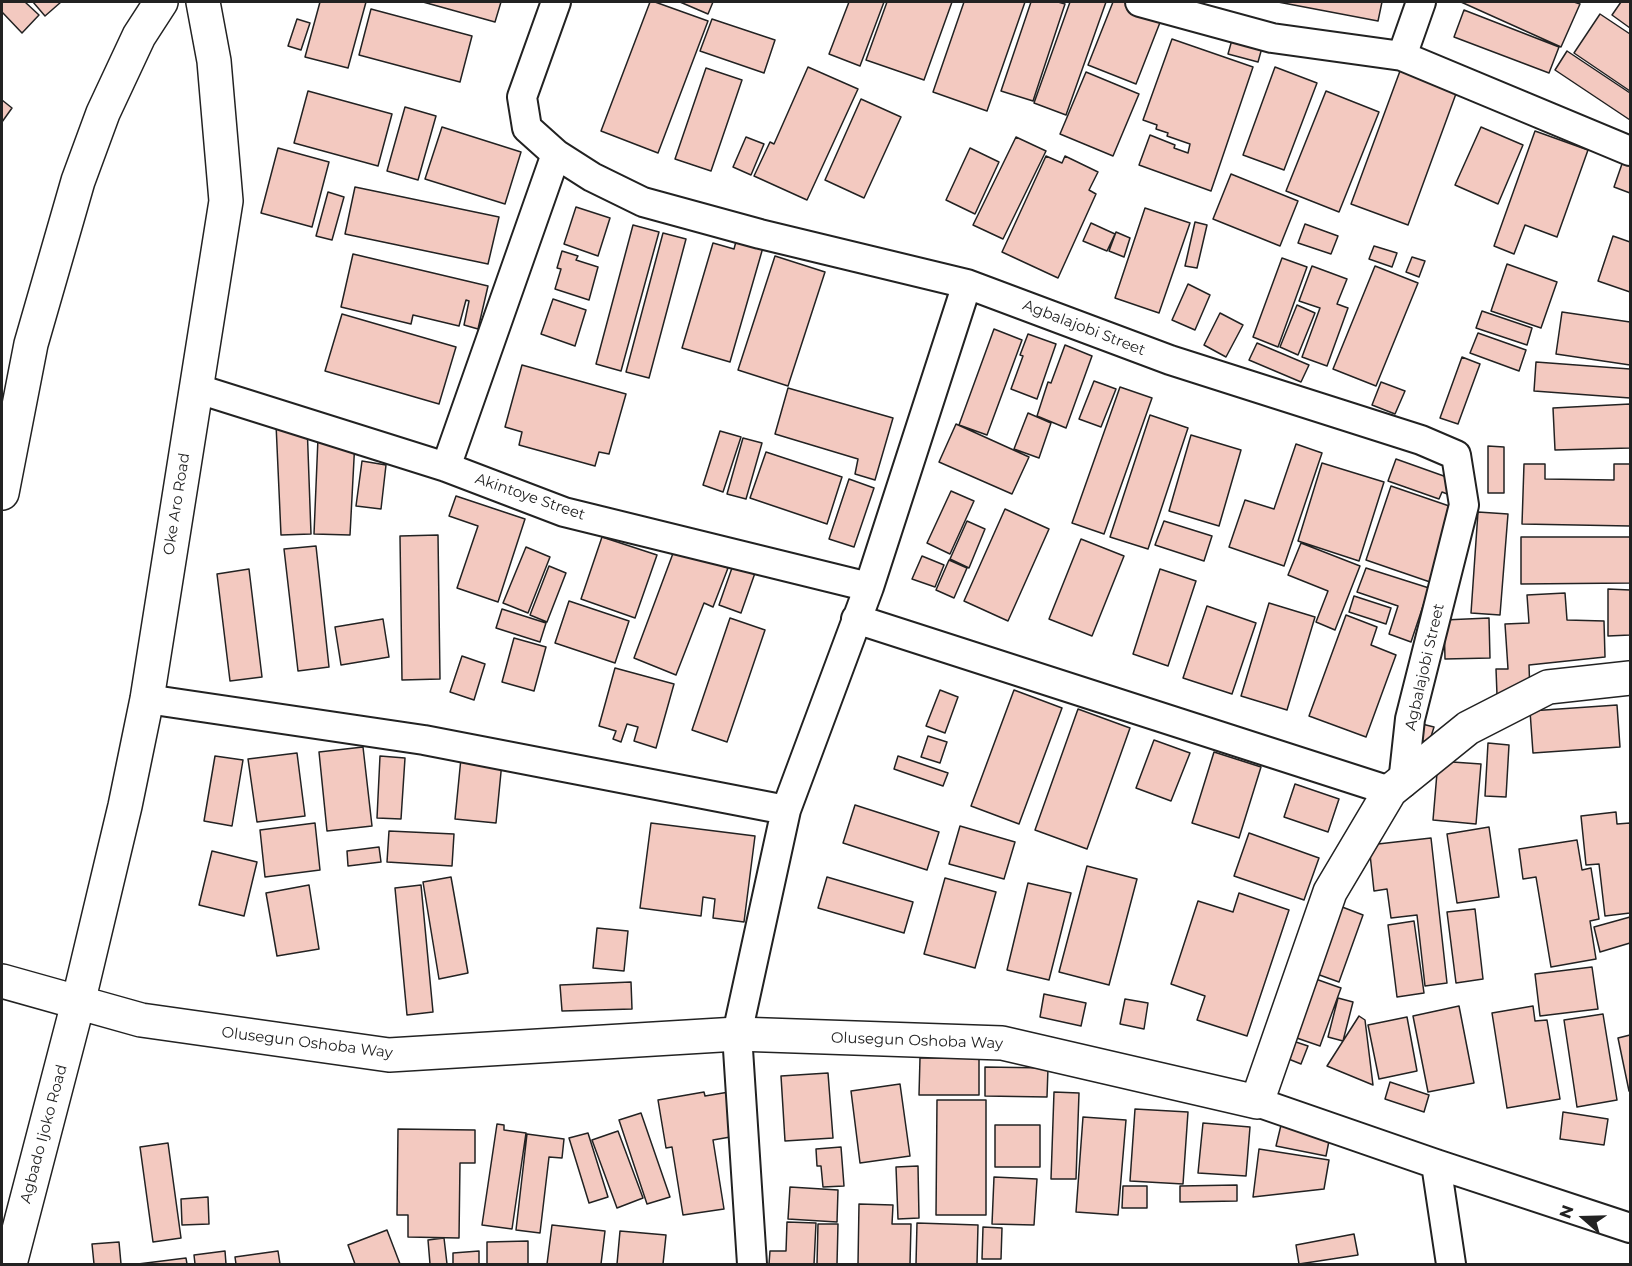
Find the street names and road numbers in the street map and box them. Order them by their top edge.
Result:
street label: Agbalajobi Street [1020,296,1148,360]
street label: Oke Aro Road [160,452,194,556]
street label: Akintoye Street [473,470,587,524]
street label: Agbalajobi Street [1402,602,1448,732]
street label: Olusegun Oshoba Way [220,1024,394,1062]
street label: Olusegun Oshoba Way [831,1029,1003,1053]
street label: Agbado Ijoko Road [17,1063,71,1205]

